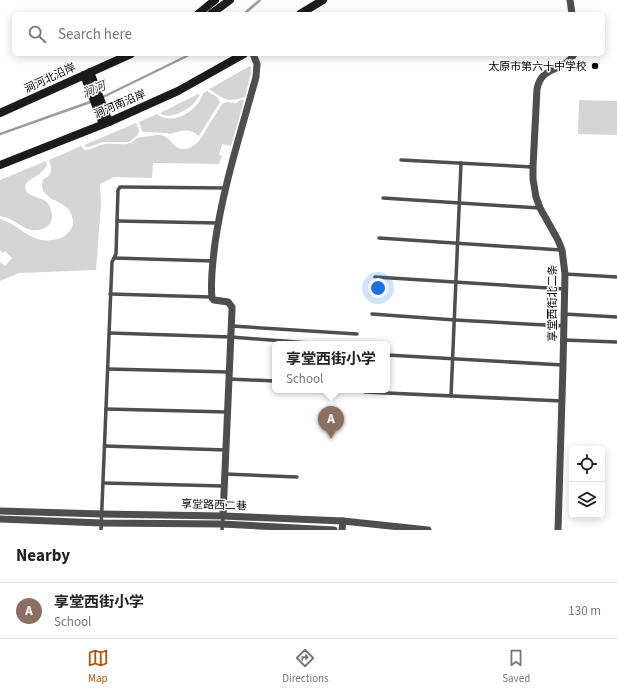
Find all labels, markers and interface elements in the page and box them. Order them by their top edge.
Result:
search box [12,12,605,56]
icon: search [26,23,48,45]
text: Search here [58,24,132,45]
place label: 太原市第六十中学校 [488,59,587,74]
street label: 涧河北沿岸 [22,60,78,96]
marker: 太原市第六十中学校 [590,61,600,71]
water label: 涧河 [80,77,110,102]
street label: 涧河南沿岸 [92,86,148,122]
street label: 享堂西街北二条 [545,265,560,342]
your location [368,278,388,298]
popup [272,341,390,393]
text: 享堂西街小学 [286,349,376,370]
text: School [286,370,323,388]
pin: A [318,406,344,439]
map controls [569,446,605,518]
button: locate [569,446,605,482]
button: layers [569,482,605,518]
street label: 享堂路西二巷 [181,496,247,514]
text: Nearby [16,544,70,568]
text: 享堂西街小学 [54,592,144,613]
text: A [25,602,33,620]
text: 130 m [568,602,601,620]
text: School [54,613,91,631]
tab: Map [87,647,109,686]
tab: Directions [282,647,329,686]
tab: Saved [502,647,530,686]

